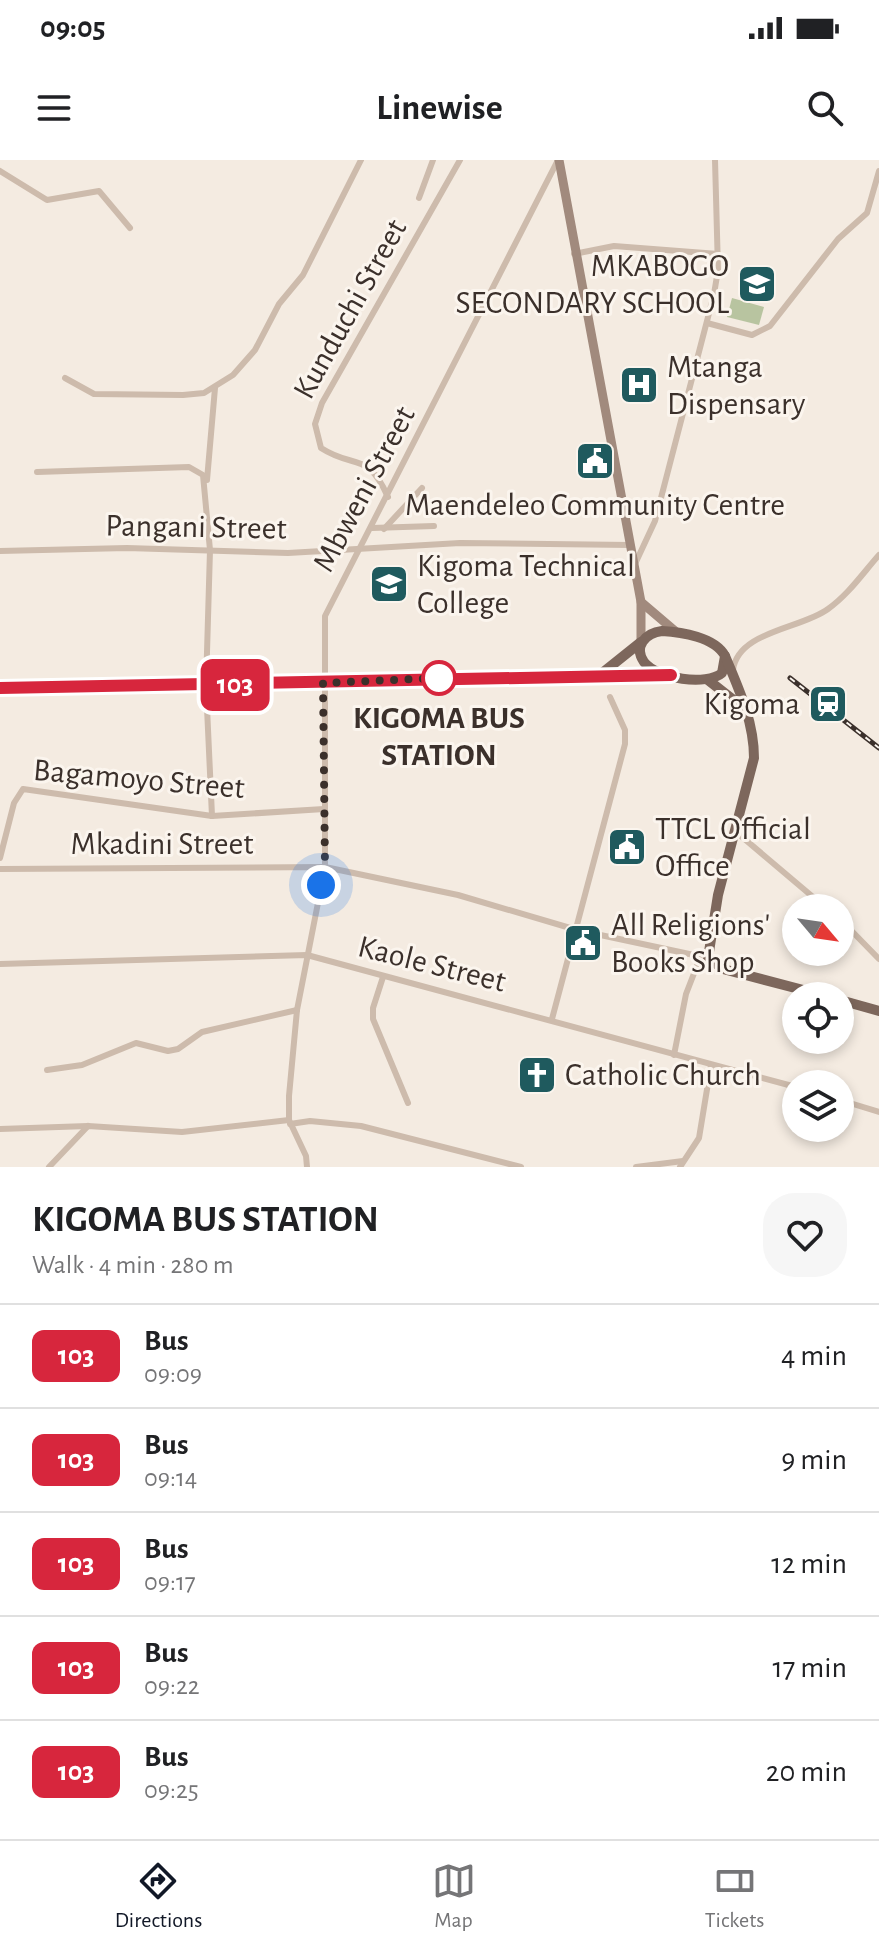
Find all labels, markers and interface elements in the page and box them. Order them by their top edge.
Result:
text: 09:05 [40,13,106,43]
icon: menu [32,86,76,130]
icon: search [803,86,847,130]
text: Linewise [376,90,503,126]
street label: Kunduchi Street [288,214,412,404]
place label: MKABOGO SECONDARY SCHOOL [455,250,730,319]
school or university icon: MKABOGO SECONDARY SCHOOL [736,263,778,305]
place label: Mtanga Dispensary [667,351,806,420]
hospital icon: Mtanga Dispensary [618,364,660,406]
street label: Mbweni Street [307,401,421,577]
public building icon: Maendeleo Community Centre [574,440,616,482]
place label: Maendeleo Community Centre [405,489,785,521]
street label: Pangani Street [105,509,287,545]
place label: Kigoma Technical College [417,550,635,619]
school or university icon: Kigoma Technical College [368,563,410,605]
line badge: 103 [189,659,281,711]
marker: KIGOMA BUS STATION [422,661,456,695]
text: 103 [217,671,253,699]
station icon: Kigoma [807,683,849,725]
place label: Kigoma [703,688,800,720]
place label: KIGOMA BUS STATION [353,702,525,771]
street label: Bagamoyo Street [32,754,246,804]
place label: TTCL Official Office [655,813,811,882]
public building icon: TTCL Official Office [606,826,648,868]
street label: Mkadini Street [70,828,254,860]
your location [301,865,341,905]
north arrow [782,894,854,966]
map controls [782,894,854,1142]
place label: All Religions' Books Shop [611,909,770,978]
public building icon: All Religions' Books Shop [562,922,604,964]
street label: Kaole Street [355,930,509,998]
button: locate [782,982,854,1054]
church icon: Catholic Church [516,1054,558,1096]
place label: Catholic Church [565,1059,761,1091]
button: layers [782,1070,854,1142]
button: heart [763,1193,847,1277]
text: KIGOMA BUS STATION [32,1201,379,1239]
text: Walk · 4 min · 280 m [32,1252,233,1278]
text: Bus [144,1326,189,1356]
text: 4 min [781,1341,847,1371]
text: 103 [58,1342,94,1370]
text: 09:09 [144,1361,202,1387]
text: Bus [144,1430,189,1460]
text: 9 min [781,1445,847,1475]
text: 103 [58,1446,94,1474]
text: 09:14 [144,1465,197,1491]
text: Bus [144,1534,189,1564]
text: 12 min [771,1549,847,1579]
text: 103 [58,1550,94,1578]
text: 09:17 [144,1569,196,1595]
text: Bus [144,1638,189,1668]
text: 17 min [772,1653,847,1683]
text: 103 [58,1654,94,1682]
text: 09:22 [144,1673,200,1699]
text: Bus [144,1742,189,1772]
text: 20 min [766,1757,847,1787]
text: 103 [58,1758,94,1786]
text: 09:25 [144,1777,199,1803]
tab: Directions [115,1859,202,1933]
tab: Map [432,1859,476,1933]
tab: Tickets [705,1859,764,1933]

